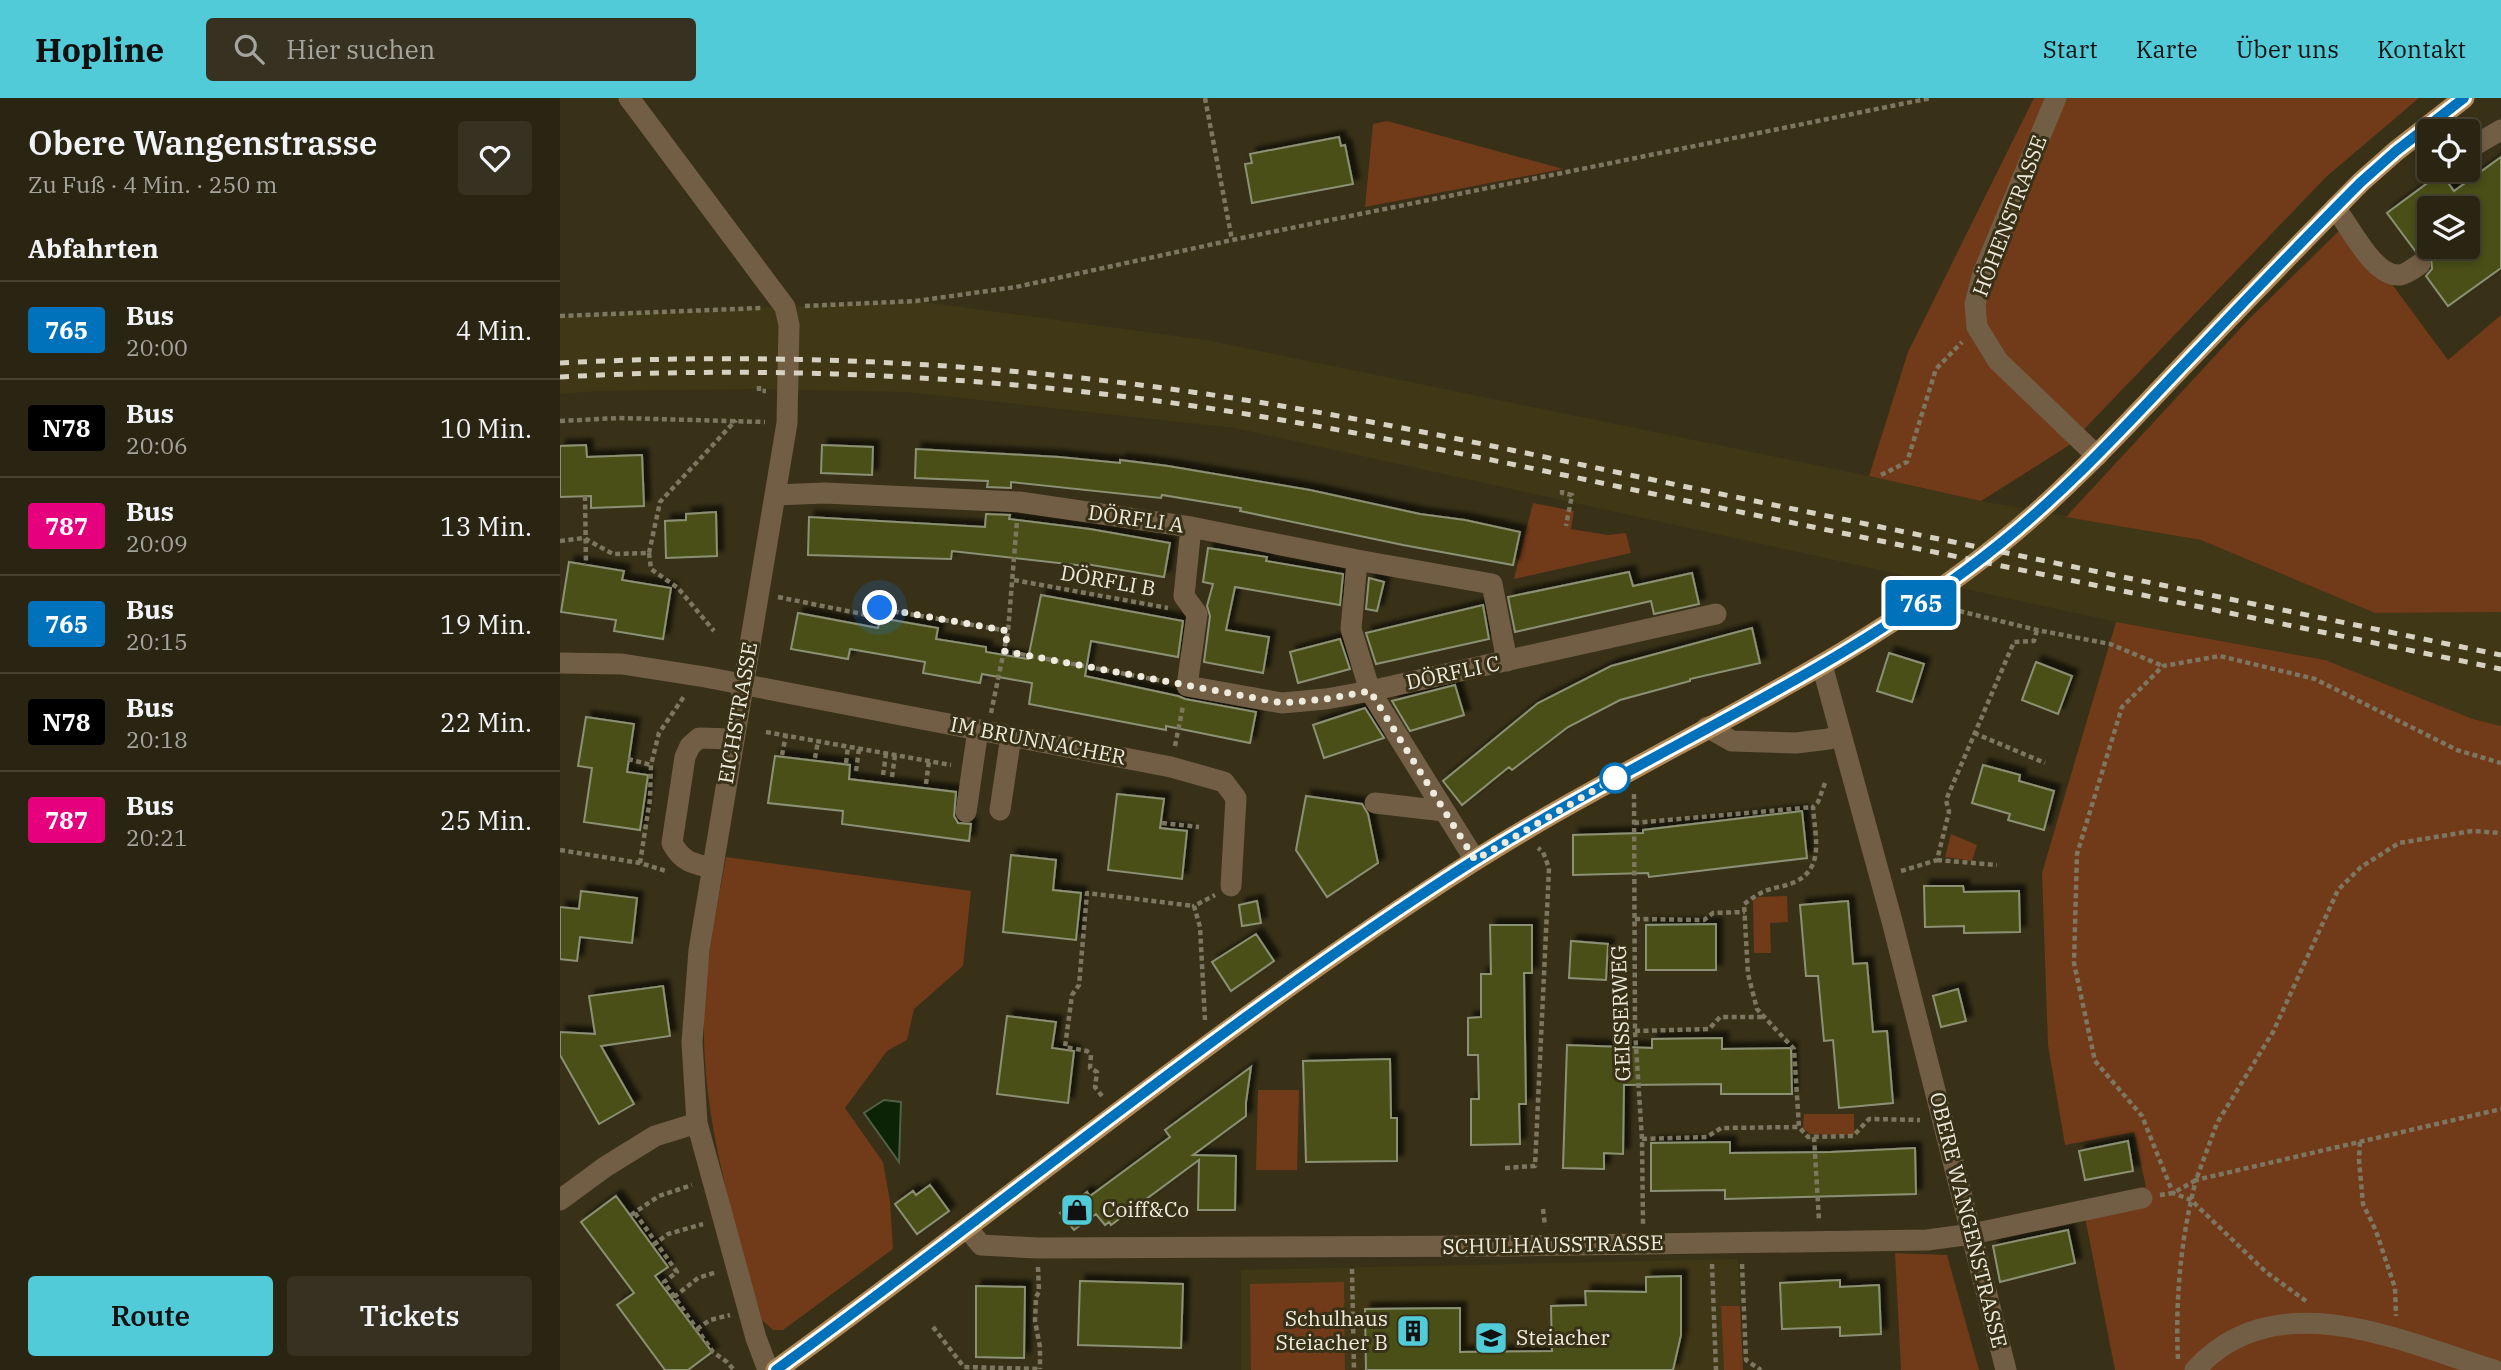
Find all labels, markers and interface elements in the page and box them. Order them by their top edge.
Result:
search box [206,18,696,81]
text: Hopline [35,28,164,71]
icon: search [230,30,268,68]
text: Hier suchen [286,32,435,66]
text: Start [2043,33,2098,65]
text: Karte [2136,33,2198,65]
text: Über uns [2236,33,2339,65]
text: Kontakt [2377,33,2466,65]
map controls [2417,119,2480,259]
button: locate [2417,119,2480,182]
text: Obere Wangenstrasse [28,121,377,164]
button: heart [458,121,532,195]
street label: HÖHENSTRASSE [1965,131,2053,300]
text: Zu Fuß · 4 Min. · 250 m [28,169,277,199]
button: layers [2417,196,2480,259]
text: Abfahrten [28,231,159,265]
text: Bus [126,298,174,332]
text: 4 Min. [456,313,532,347]
text: 765 [45,314,88,346]
text: 20:00 [126,332,188,362]
text: Bus [126,396,174,430]
text: 10 Min. [440,411,532,445]
text: N78 [43,412,90,444]
text: 20:06 [126,430,188,460]
text: Bus [126,494,174,528]
street label: DÖRFLI A [1086,497,1186,539]
text: 13 Min. [440,509,532,543]
text: 787 [45,510,88,542]
text: 20:09 [126,528,188,558]
street label: DÖRFLI B [1058,558,1158,602]
line badge: 765 [1881,580,1961,626]
text: 765 [1899,587,1943,619]
your location [862,590,897,625]
text: Bus [126,592,174,626]
text: 19 Min. [440,607,532,641]
text: 765 [45,608,88,640]
text: 20:15 [126,626,188,656]
street label: EICHSTRASSE [711,640,763,786]
street label: DÖRFLI C [1403,648,1502,696]
text: Bus [126,690,174,724]
text: 22 Min. [440,705,532,739]
text: N78 [43,706,90,738]
street label: IM BRUNNACHER [948,709,1128,771]
text: 20:18 [126,724,188,754]
unlabelled marker [1600,763,1630,793]
text: Bus [126,788,174,822]
text: 25 Min. [440,803,532,837]
text: 787 [45,804,88,836]
text: 20:21 [126,822,188,852]
street label: GEISSERWEG [1604,944,1636,1082]
street label: OBERE WANGENSTRASSE [1924,1089,2014,1351]
shop icon: Coiff&Co [1058,1191,1096,1229]
place label: Coiff&Co [1102,1195,1189,1223]
street label: SCHULHAUSSTRASSE [1442,1228,1664,1260]
button: Route [28,1276,273,1356]
button: Tickets [287,1276,532,1356]
place label: Schulhaus Steiacher B [1275,1304,1388,1356]
building icon: Schulhaus Steiacher B [1394,1312,1432,1350]
school or university icon: Steiacher [1472,1319,1510,1357]
place label: Steiacher [1516,1323,1610,1351]

